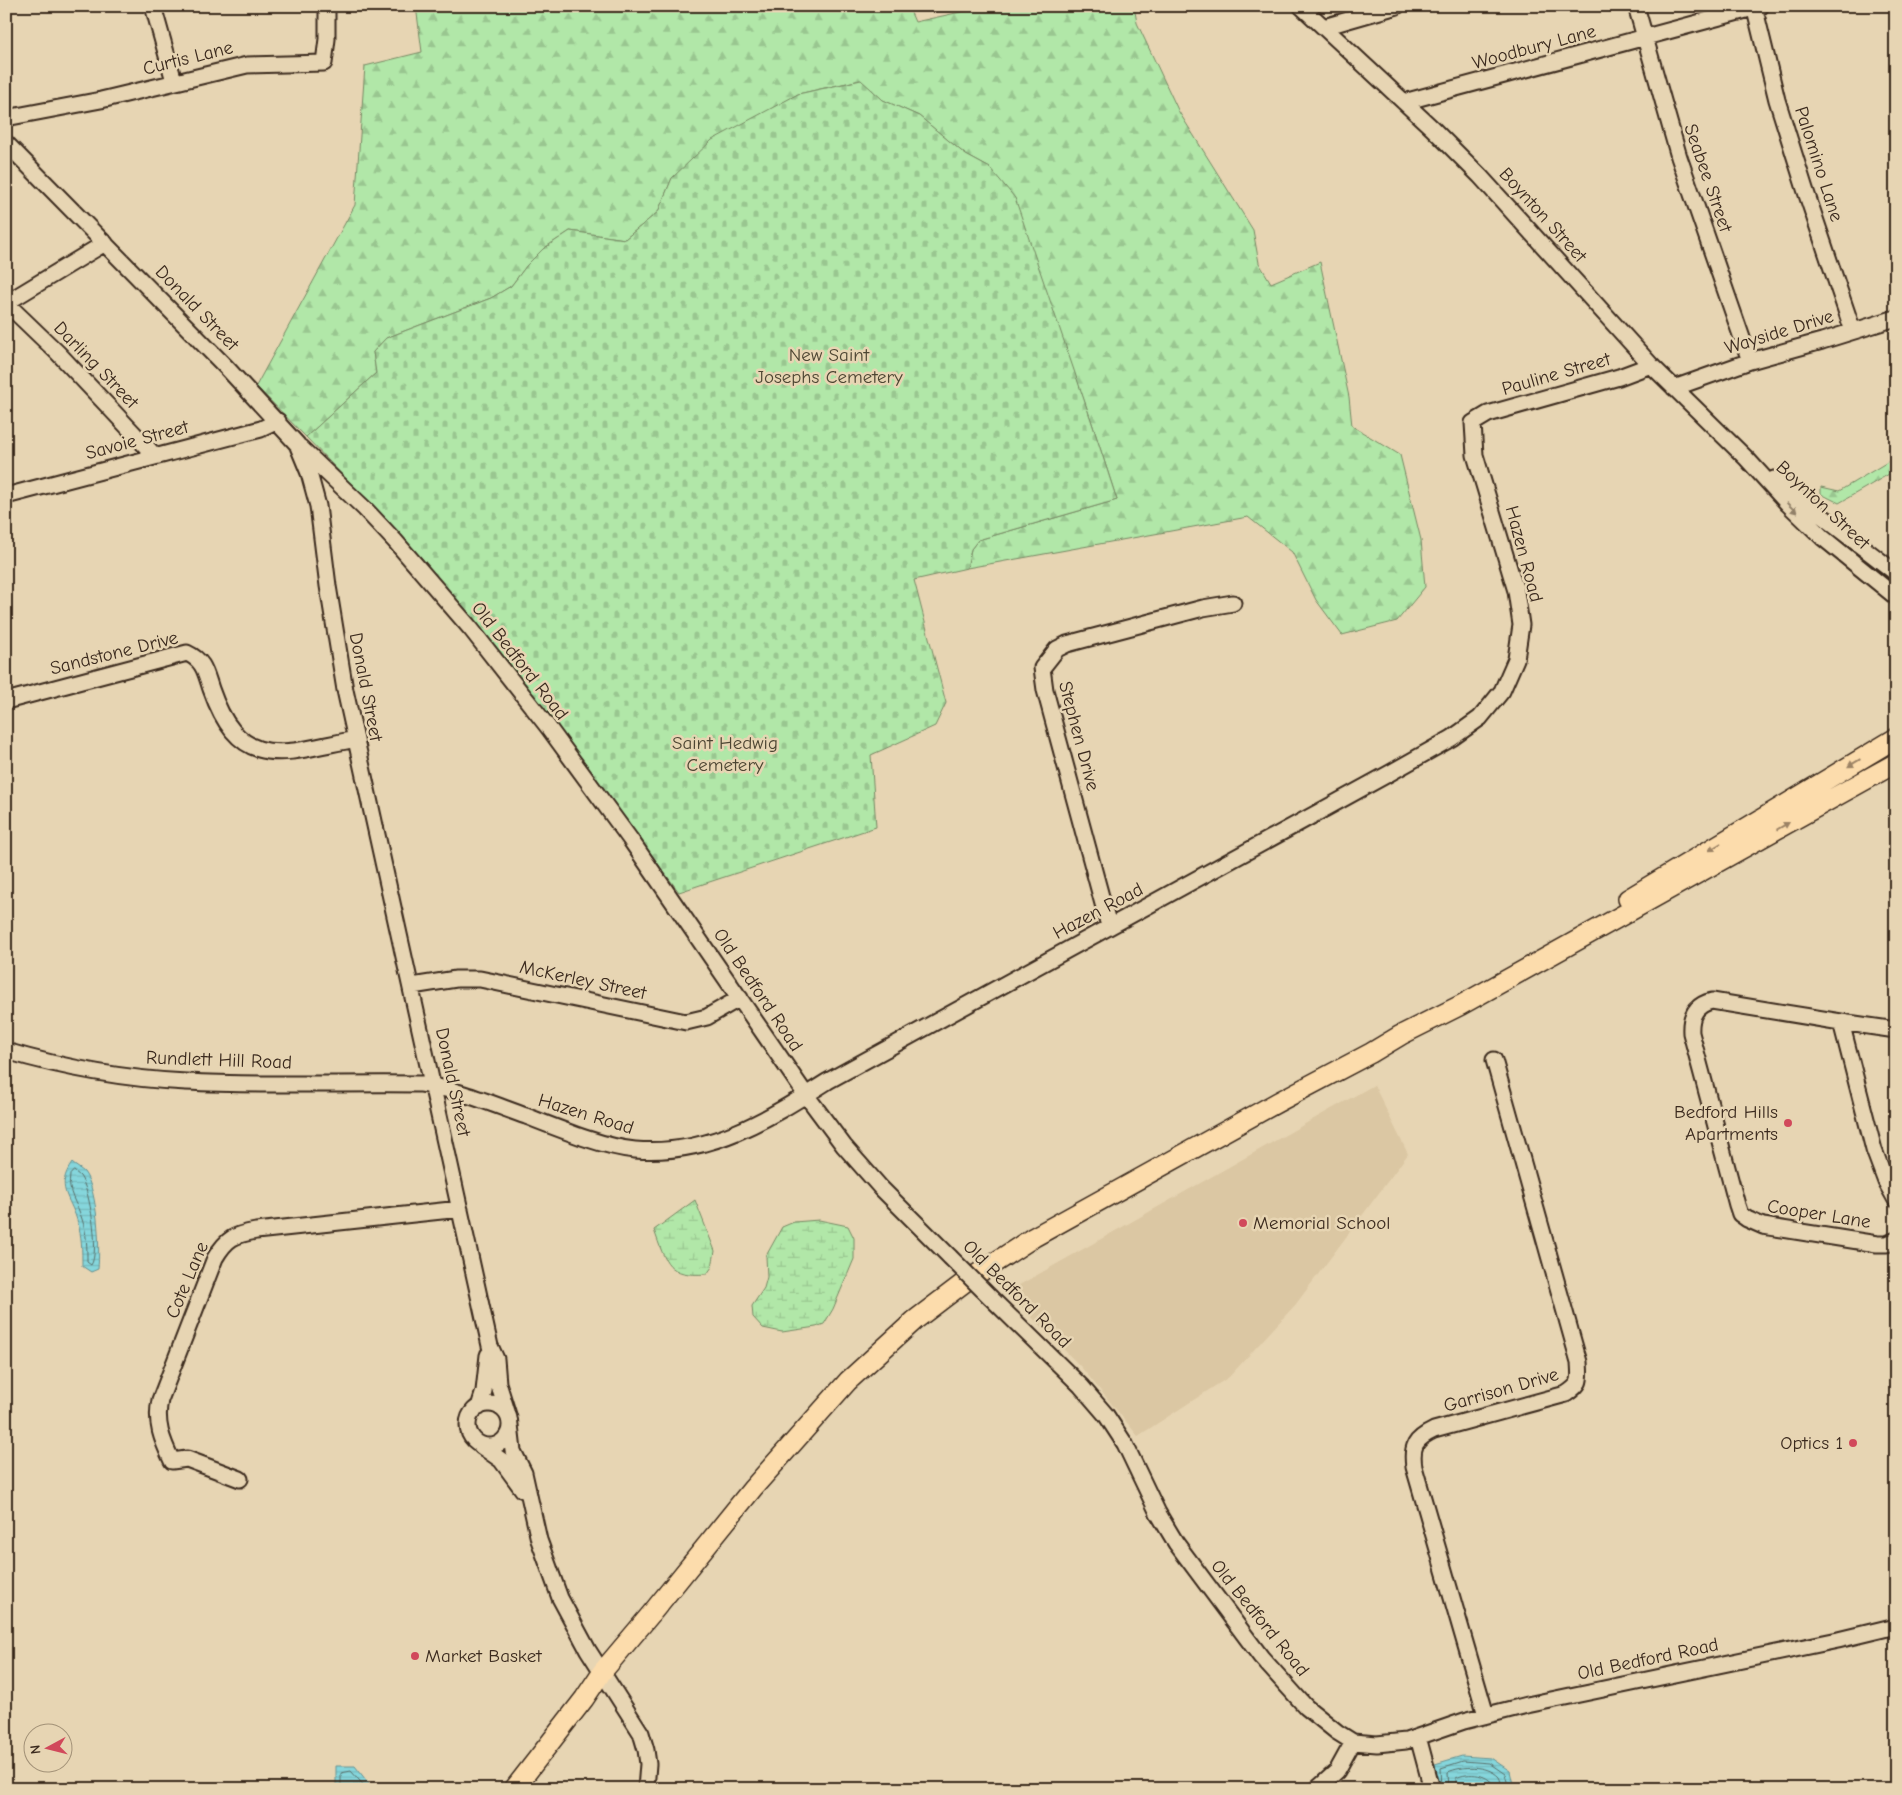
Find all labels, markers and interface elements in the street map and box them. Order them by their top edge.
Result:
street label: Woodbury Lane [1470,20,1598,74]
street label: Curtis Lane [141,36,235,80]
street label: Palomino Lane [1790,104,1848,224]
street label: Seabee Street [1679,121,1737,236]
street label: Boynton Street [1495,163,1592,267]
street label: Donald Street [151,261,244,356]
street label: Wayside Drive [1722,305,1836,359]
street label: Darling Street [49,317,143,413]
park label: New Saint Josephs Cemetery [755,344,903,388]
street label: Pauline Street [1499,348,1613,400]
street label: Savoie Street [83,416,191,464]
street label: Boynton Street [1772,456,1875,554]
one-way arrow [1786,502,1798,514]
street label: Hazen Road [1501,503,1547,605]
street label: Old Bedford Road [467,598,573,724]
street label: Sandstone Drive [48,626,180,680]
street label: Donald Street [345,631,387,744]
street label: Stephen Drive [1054,679,1104,793]
park label: Saint Hedwig Cemetery [672,732,778,776]
one-way arrow [1847,759,1860,768]
one-way arrow [1775,822,1790,830]
one-way arrow [1708,843,1721,852]
street label: Hazen Road [1049,878,1147,944]
street label: Old Bedford Road [709,924,807,1056]
street label: McKerley Street [518,956,649,1004]
street label: Donald Street [431,1026,475,1139]
street label: Rundlett Hill Road [146,1046,292,1074]
street label: Hazen Road [536,1089,636,1139]
place label: Bedford Hills Apartments [1674,1101,1778,1145]
marker: Bedford Hills Apartments [1782,1117,1794,1129]
street label: Cooper Lane [1766,1195,1872,1233]
place label: Memorial School [1253,1212,1390,1234]
marker: Memorial School [1237,1217,1249,1229]
street label: Old Bedford Road [958,1235,1076,1353]
street label: Cote Lane [161,1238,213,1322]
street label: Garrison Drive [1441,1363,1561,1417]
place label: Optics 1 [1780,1432,1843,1454]
marker: Optics 1 [1847,1437,1859,1449]
street label: Old Bedford Road [1206,1555,1314,1681]
street label: Old Bedford Road [1575,1633,1721,1685]
place label: Market Basket [425,1645,542,1667]
marker: Market Basket [409,1650,421,1662]
north arrow [22,1722,72,1772]
text: N [27,1744,45,1755]

